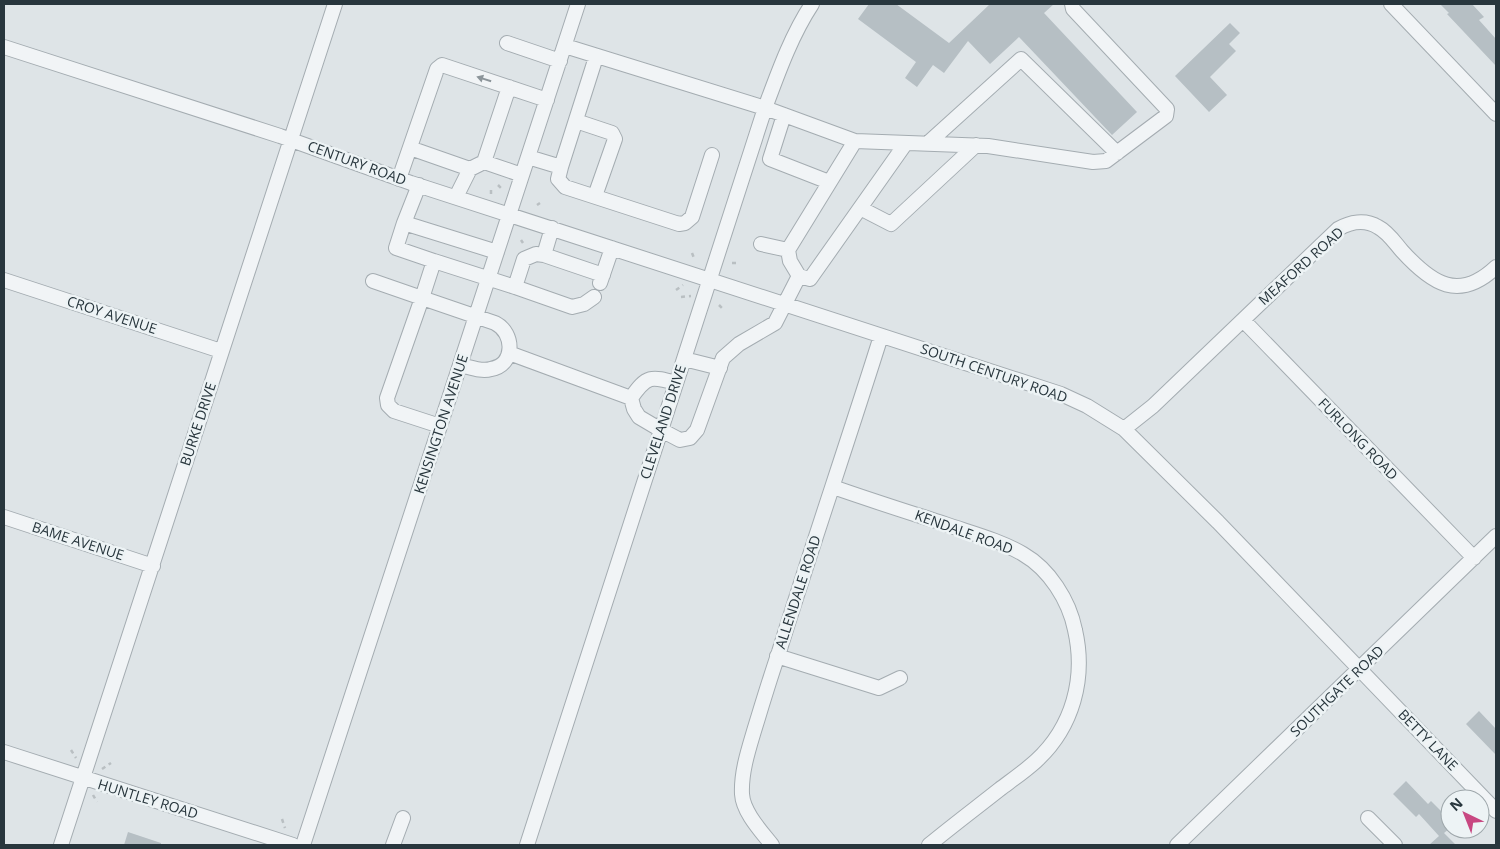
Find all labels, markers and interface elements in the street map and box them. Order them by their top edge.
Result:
one-way arrow [476,75,491,83]
street label: CENTURY ROAD [305,136,409,189]
street label: MEAFORD ROAD [1254,222,1347,309]
street label: CROY AVENUE [65,291,159,338]
street label: SOUTH CENTURY ROAD [918,338,1070,407]
street label: KENSINGTON AVENUE [409,352,472,496]
street label: CLEVELAND DRIVE [635,362,690,482]
street label: BURKE DRIVE [175,380,220,468]
street label: FURLONG ROAD [1314,394,1402,484]
street label: KENDALE ROAD [912,505,1016,558]
street label: BAME AVENUE [30,517,126,564]
street label: ALLENDALE ROAD [770,533,825,651]
street label: SOUTHGATE ROAD [1286,641,1388,740]
street label: BETTY LANE [1394,705,1462,774]
street label: HUNTLEY ROAD [96,774,201,823]
north arrow [1440,789,1490,839]
text: N [1445,793,1466,815]

